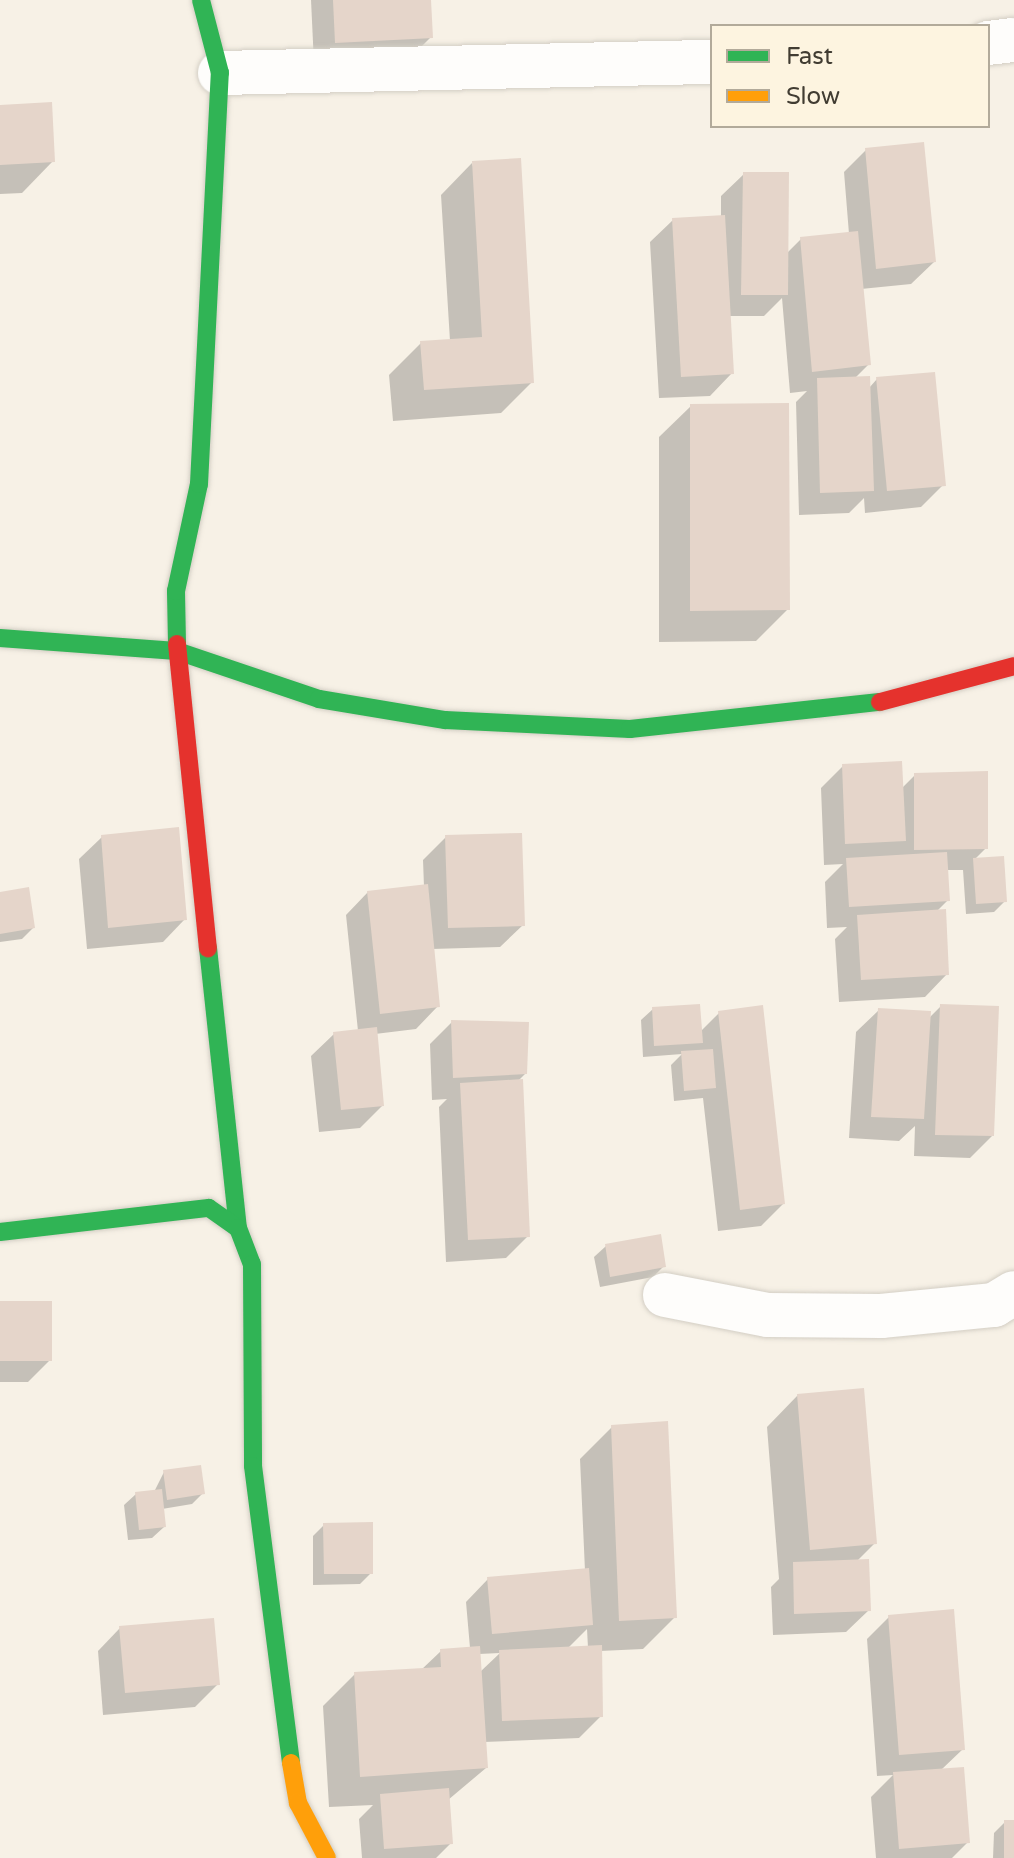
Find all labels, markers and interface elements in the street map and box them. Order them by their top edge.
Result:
legend [710,24,990,128]
text: Fast [786,42,833,71]
text: Slow [786,82,840,111]

